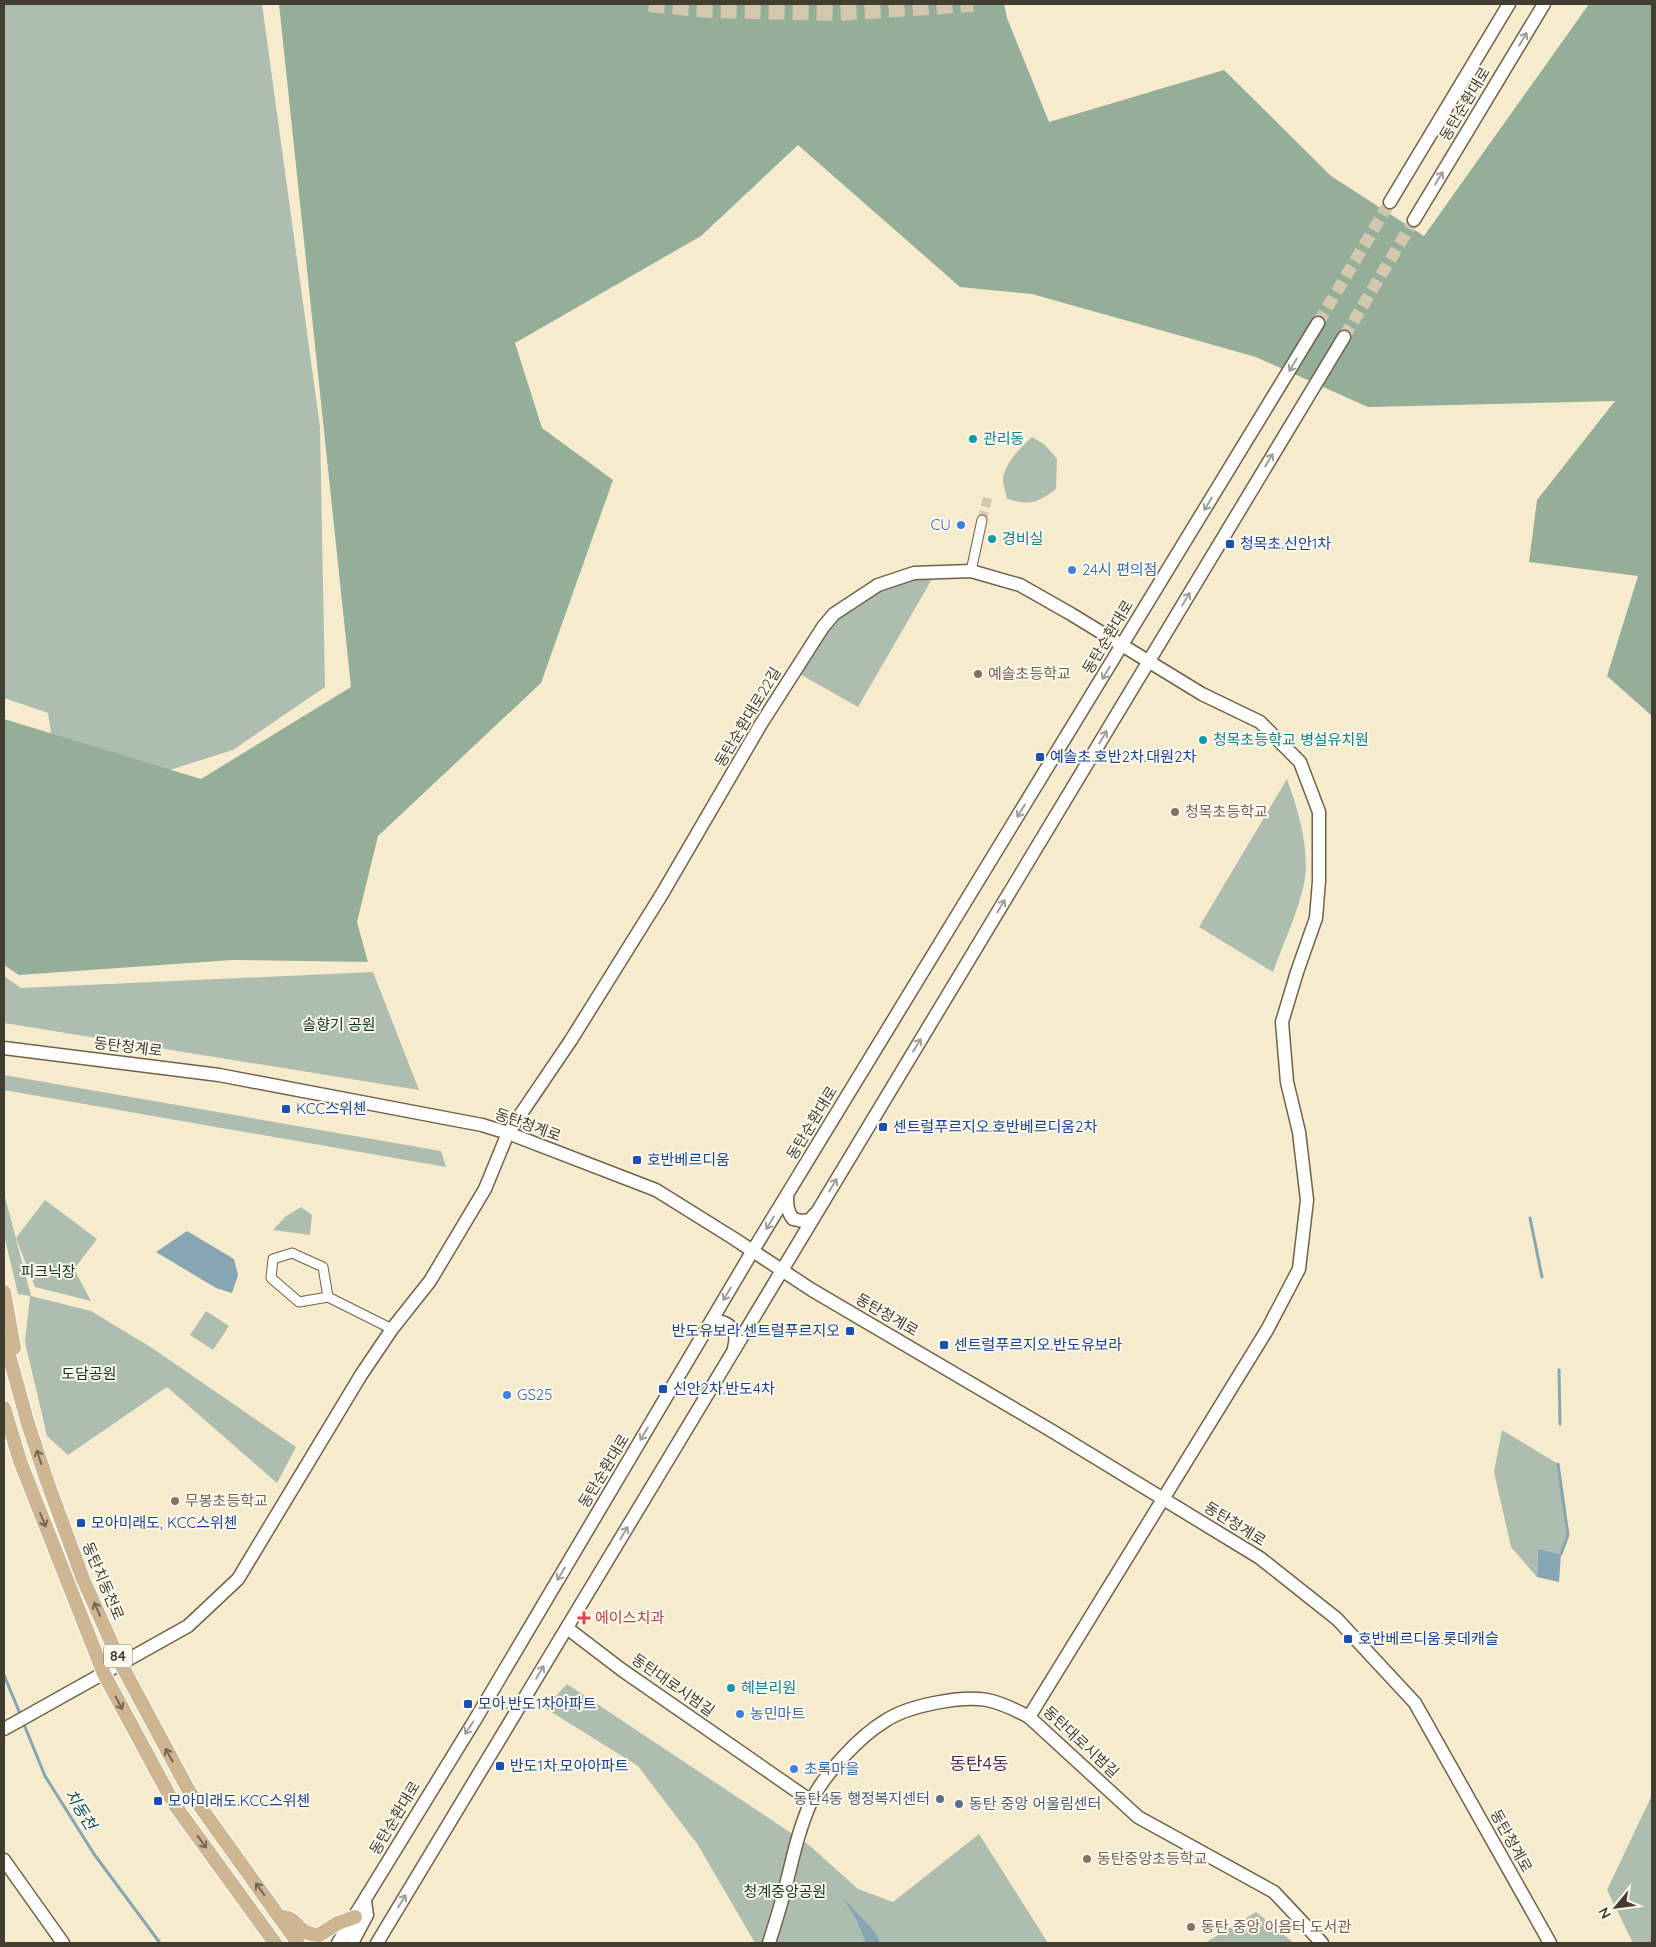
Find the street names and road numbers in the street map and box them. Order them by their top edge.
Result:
street label: 동탄순환대로 [1435,63,1494,144]
street label: 동탄순환대로 [1078,596,1137,677]
street label: 동탄순환대로22길 [710,663,785,770]
street label: 동탄청계로 [93,1033,163,1060]
street label: 동탄순환대로 [782,1082,841,1163]
street label: 동탄청계로 [492,1104,564,1145]
street label: 동탄청계로 [853,1289,922,1340]
street label: 동탄순환대로 [574,1430,633,1511]
street label: 동탄청계로 [1201,1497,1270,1550]
street label: 동탄치동천로 [79,1539,128,1623]
road number: 84 [104,1644,132,1668]
street label: 동탄대로시범길 [628,1649,718,1720]
street label: 동탄대로시범길 [1040,1702,1123,1782]
street label: 동탄순환대로 [365,1777,424,1858]
street label: 동탄청계로 [1486,1806,1536,1876]

